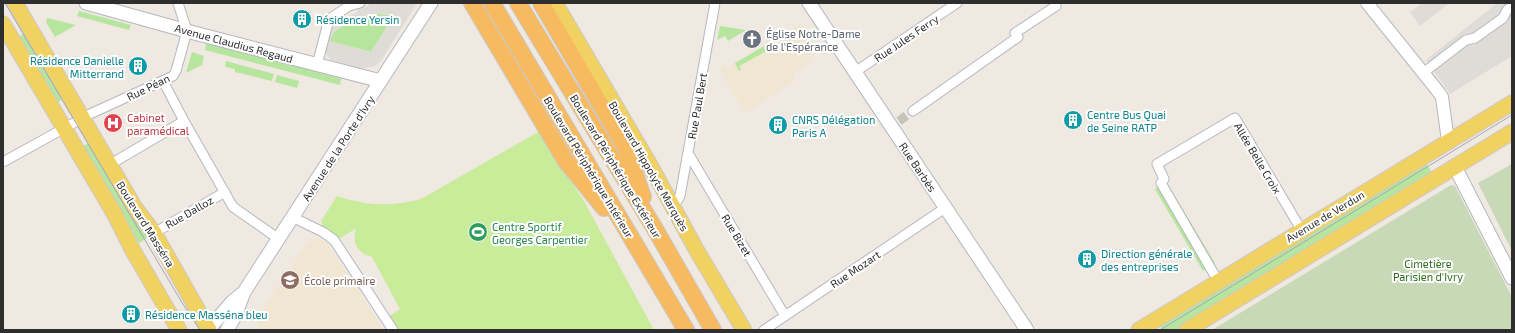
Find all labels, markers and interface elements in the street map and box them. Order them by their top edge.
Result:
building icon: Résidence Yersin [291,8,313,30]
street label: Rue Jules Ferry [871,12,941,64]
place label: Résidence Yersin [316,13,399,26]
street label: Avenue Claudius Regaud [173,21,295,65]
place label: Église Notre-Dame de l'Espérance [766,27,861,53]
church icon: Église Notre-Dame de l'Espérance [741,28,763,50]
place label: Résidence Danielle Mitterrand [30,54,124,80]
building icon: Résidence Danielle Mitterrand [127,55,149,77]
street label: Rue Péan [124,71,172,103]
street label: Rue Paul Bert [685,72,709,140]
street label: Boulevard Périphérique Extérieur [568,92,664,241]
street label: Avenue de la Porte d'Ivry [299,93,377,203]
street label: Boulevard Périphérique Intérieur [542,94,637,241]
street label: Boulevard Hippolyte Marquès [606,99,692,234]
place label: Centre Bus Quai de Seine RATP [1087,108,1166,134]
building icon: Centre Bus Quai de Seine RATP [1062,109,1084,131]
place label: Cabinet paramédical [127,111,190,137]
hospital icon: Cabinet paramédical [102,112,124,134]
place label: CNRS Délégation Paris A [792,113,876,139]
building icon: CNRS Délégation Paris A [767,114,789,136]
street label: Allée Belle Croix [1232,120,1284,196]
street label: Rue Barbès [897,140,939,194]
street label: Boulevard Masséna [114,179,178,269]
street label: Avenue de Verdun [1283,187,1367,245]
street label: Rue Dalloz [163,193,216,231]
street label: Rue Bizet [719,212,755,258]
place label: Centre Sportif Georges Carpentier [492,220,589,246]
sports icon: Centre Sportif Georges Carpentier [467,221,489,243]
place label: Direction générale des entreprises [1101,247,1193,273]
street label: Rue Mozart [827,248,883,290]
building icon: Direction générale des entreprises [1076,248,1098,270]
park label: Cimetière Parisien d'Ivry [1393,257,1463,283]
school or university icon: École primaire [279,269,301,291]
place label: École primaire [304,274,376,287]
building icon: Résidence Masséna bleu [120,303,142,325]
place label: Résidence Masséna bleu [145,308,268,321]

